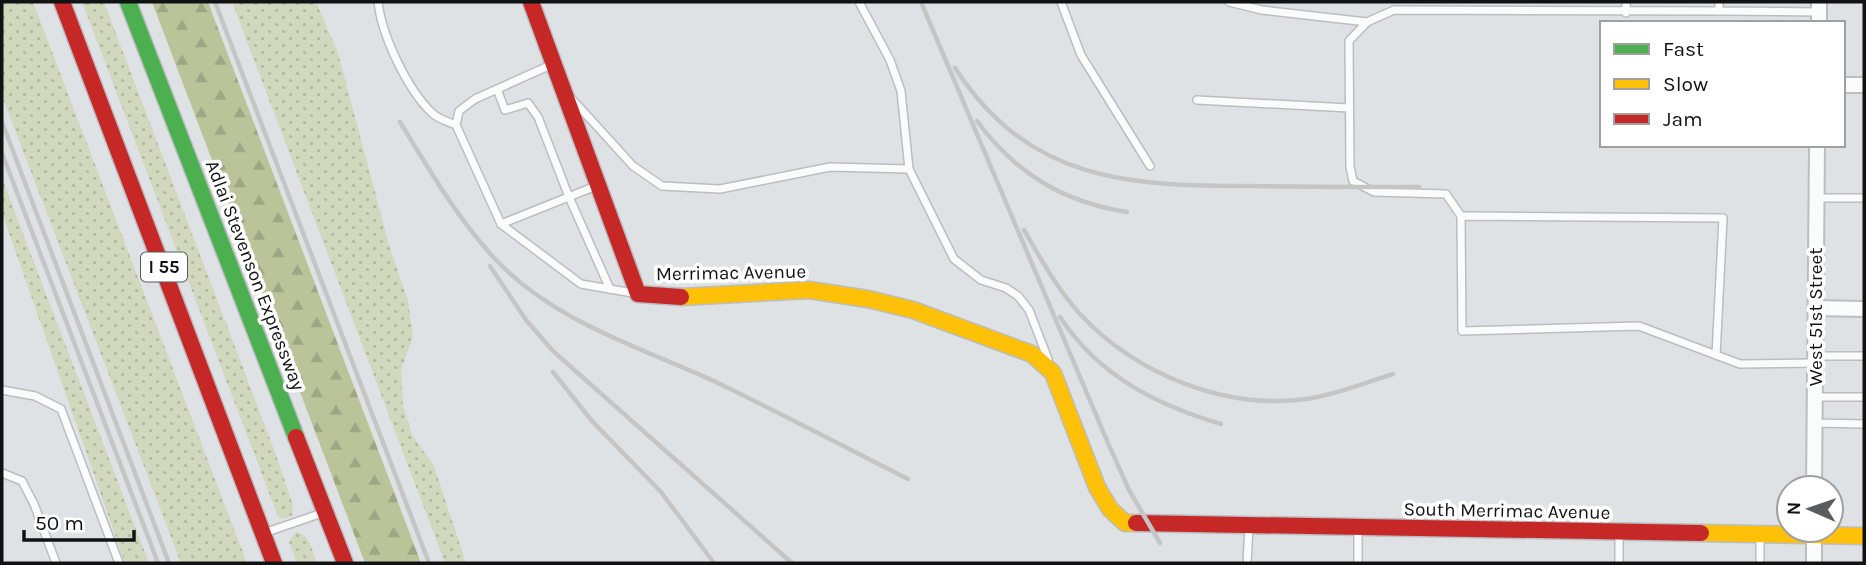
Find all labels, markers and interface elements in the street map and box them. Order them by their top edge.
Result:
legend [1600,21,1845,147]
text: Fast [1663,37,1704,61]
text: Slow [1663,72,1708,96]
text: Jam [1663,107,1703,131]
street label: Adlai Stevenson Expressway [201,157,309,394]
street label: West 51st Street [1805,248,1827,386]
road number: I 55 [141,253,187,282]
street label: Merrimac Avenue [656,261,806,285]
north arrow [1775,474,1845,544]
scale bar [24,498,135,542]
street label: South Merrimac Avenue [1403,498,1611,524]
text: N [1783,501,1805,516]
text: 50 m [35,511,84,535]

